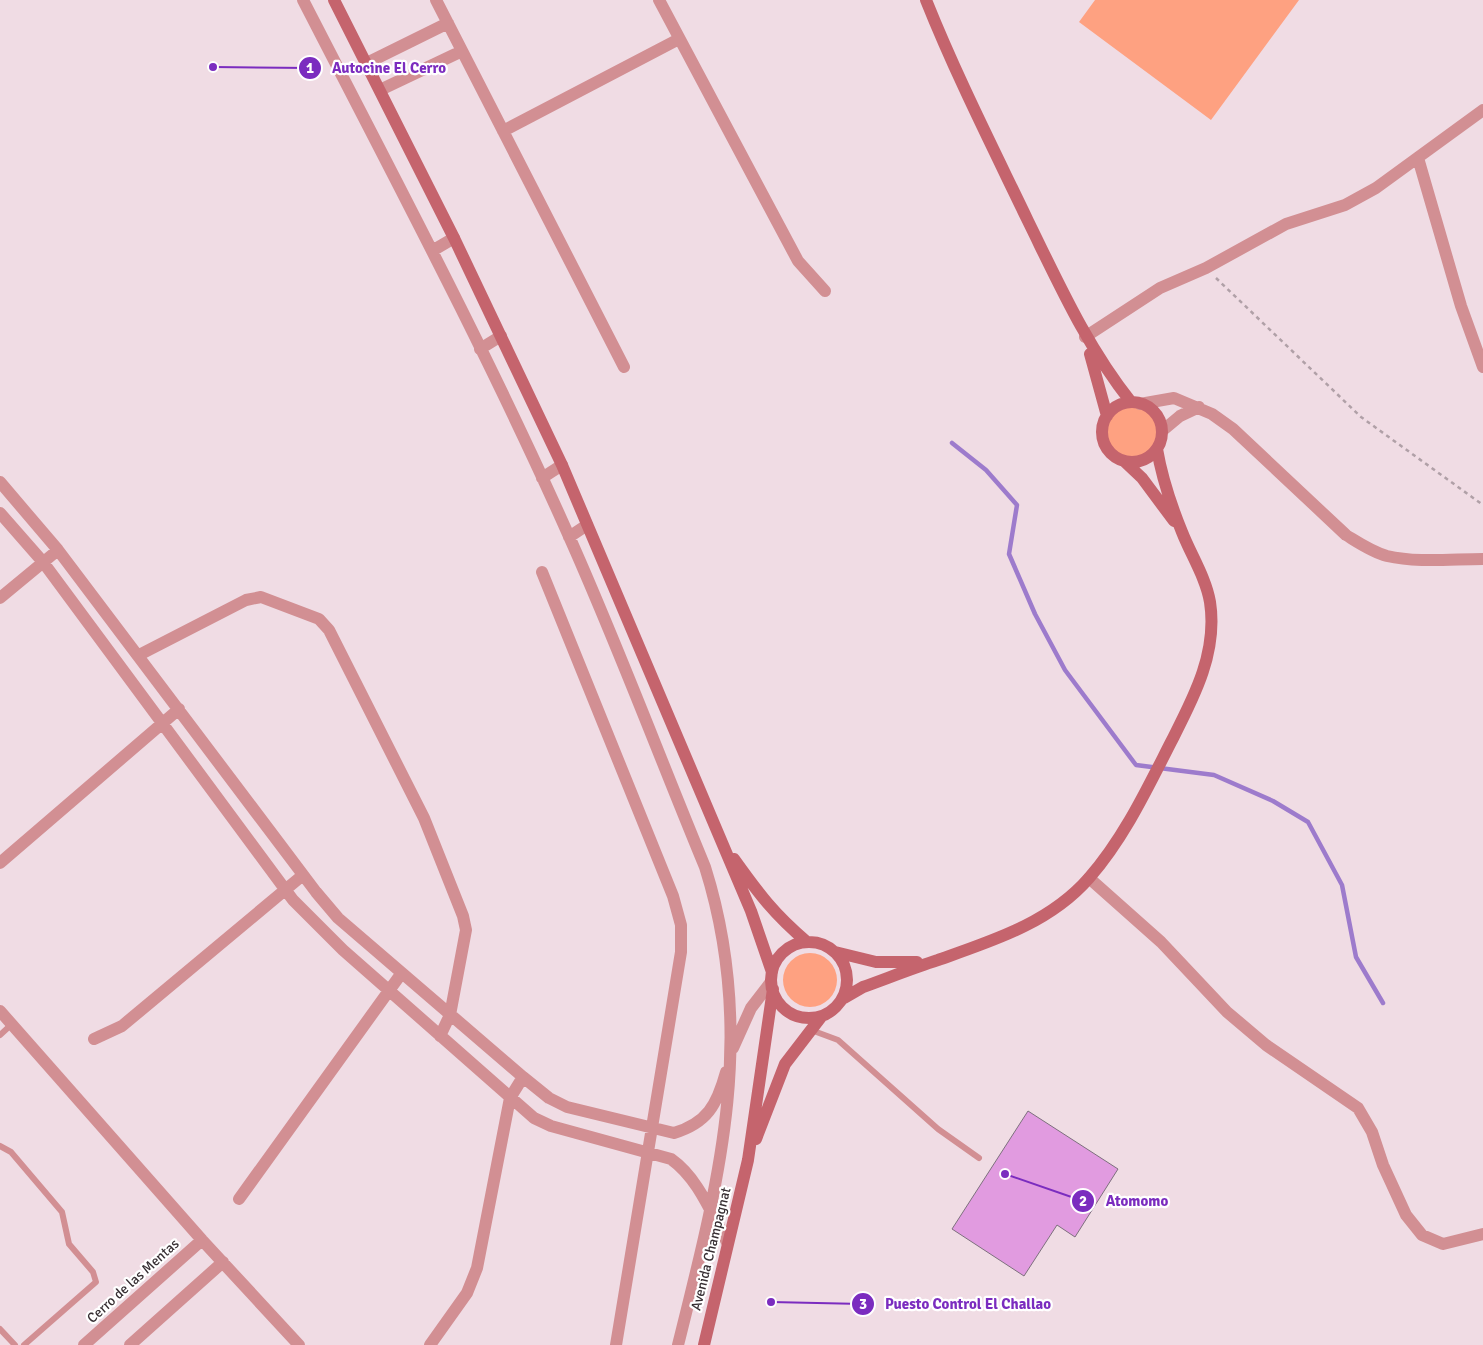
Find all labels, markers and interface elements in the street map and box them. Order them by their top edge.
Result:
callout: Autocine El Cerro [297,53,456,83]
text: 1 [306,59,314,77]
text: Autocine El Cerro [332,59,446,77]
street label: Avenida Champagnat [687,1186,735,1312]
callout: Atomomo [1071,1186,1178,1216]
text: 2 [1079,1192,1087,1210]
text: Atomomo [1106,1192,1168,1210]
street label: Cerro de las Mentas [84,1235,182,1327]
callout: Puesto Control El Challao [850,1289,1061,1319]
text: 3 [859,1295,867,1313]
text: Puesto Control El Challao [885,1295,1051,1313]

